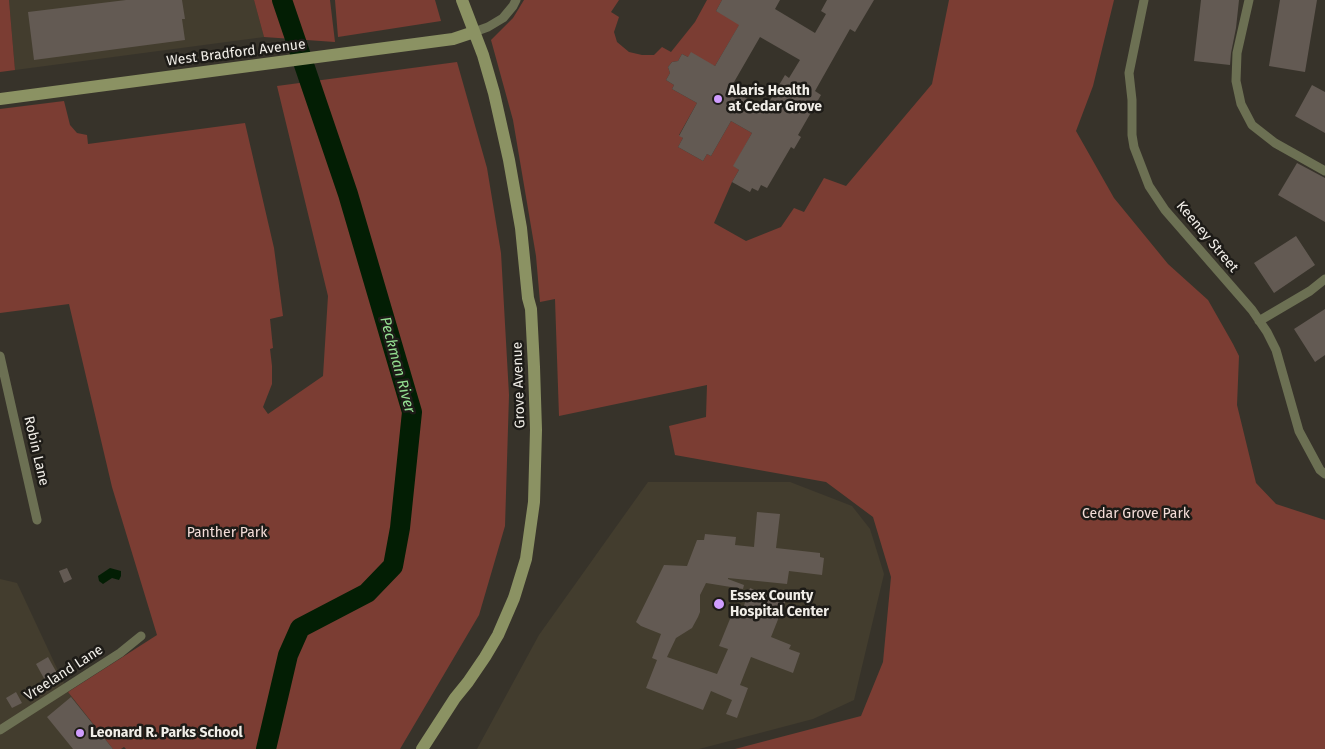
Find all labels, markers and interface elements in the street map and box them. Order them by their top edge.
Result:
street label: West Bradford Avenue [165,36,307,70]
place label: Alaris Health at Cedar Grove [728,83,822,115]
marker: Alaris Health at Cedar Grove [712,93,724,105]
street label: Keeney Street [1172,198,1242,276]
water label: Peckman River [376,315,418,415]
street label: Grove Avenue [509,341,529,429]
street label: Robin Lane [20,415,52,487]
park label: Cedar Grove Park [1082,506,1190,522]
park label: Panther Park [187,525,267,541]
place label: Essex County Hospital Center [730,588,829,620]
marker: Essex County Hospital Center [712,597,726,611]
street label: Vreeland Lane [22,641,106,705]
place label: Leonard R. Parks School [90,725,243,741]
marker: Leonard R. Parks School [74,727,86,739]

